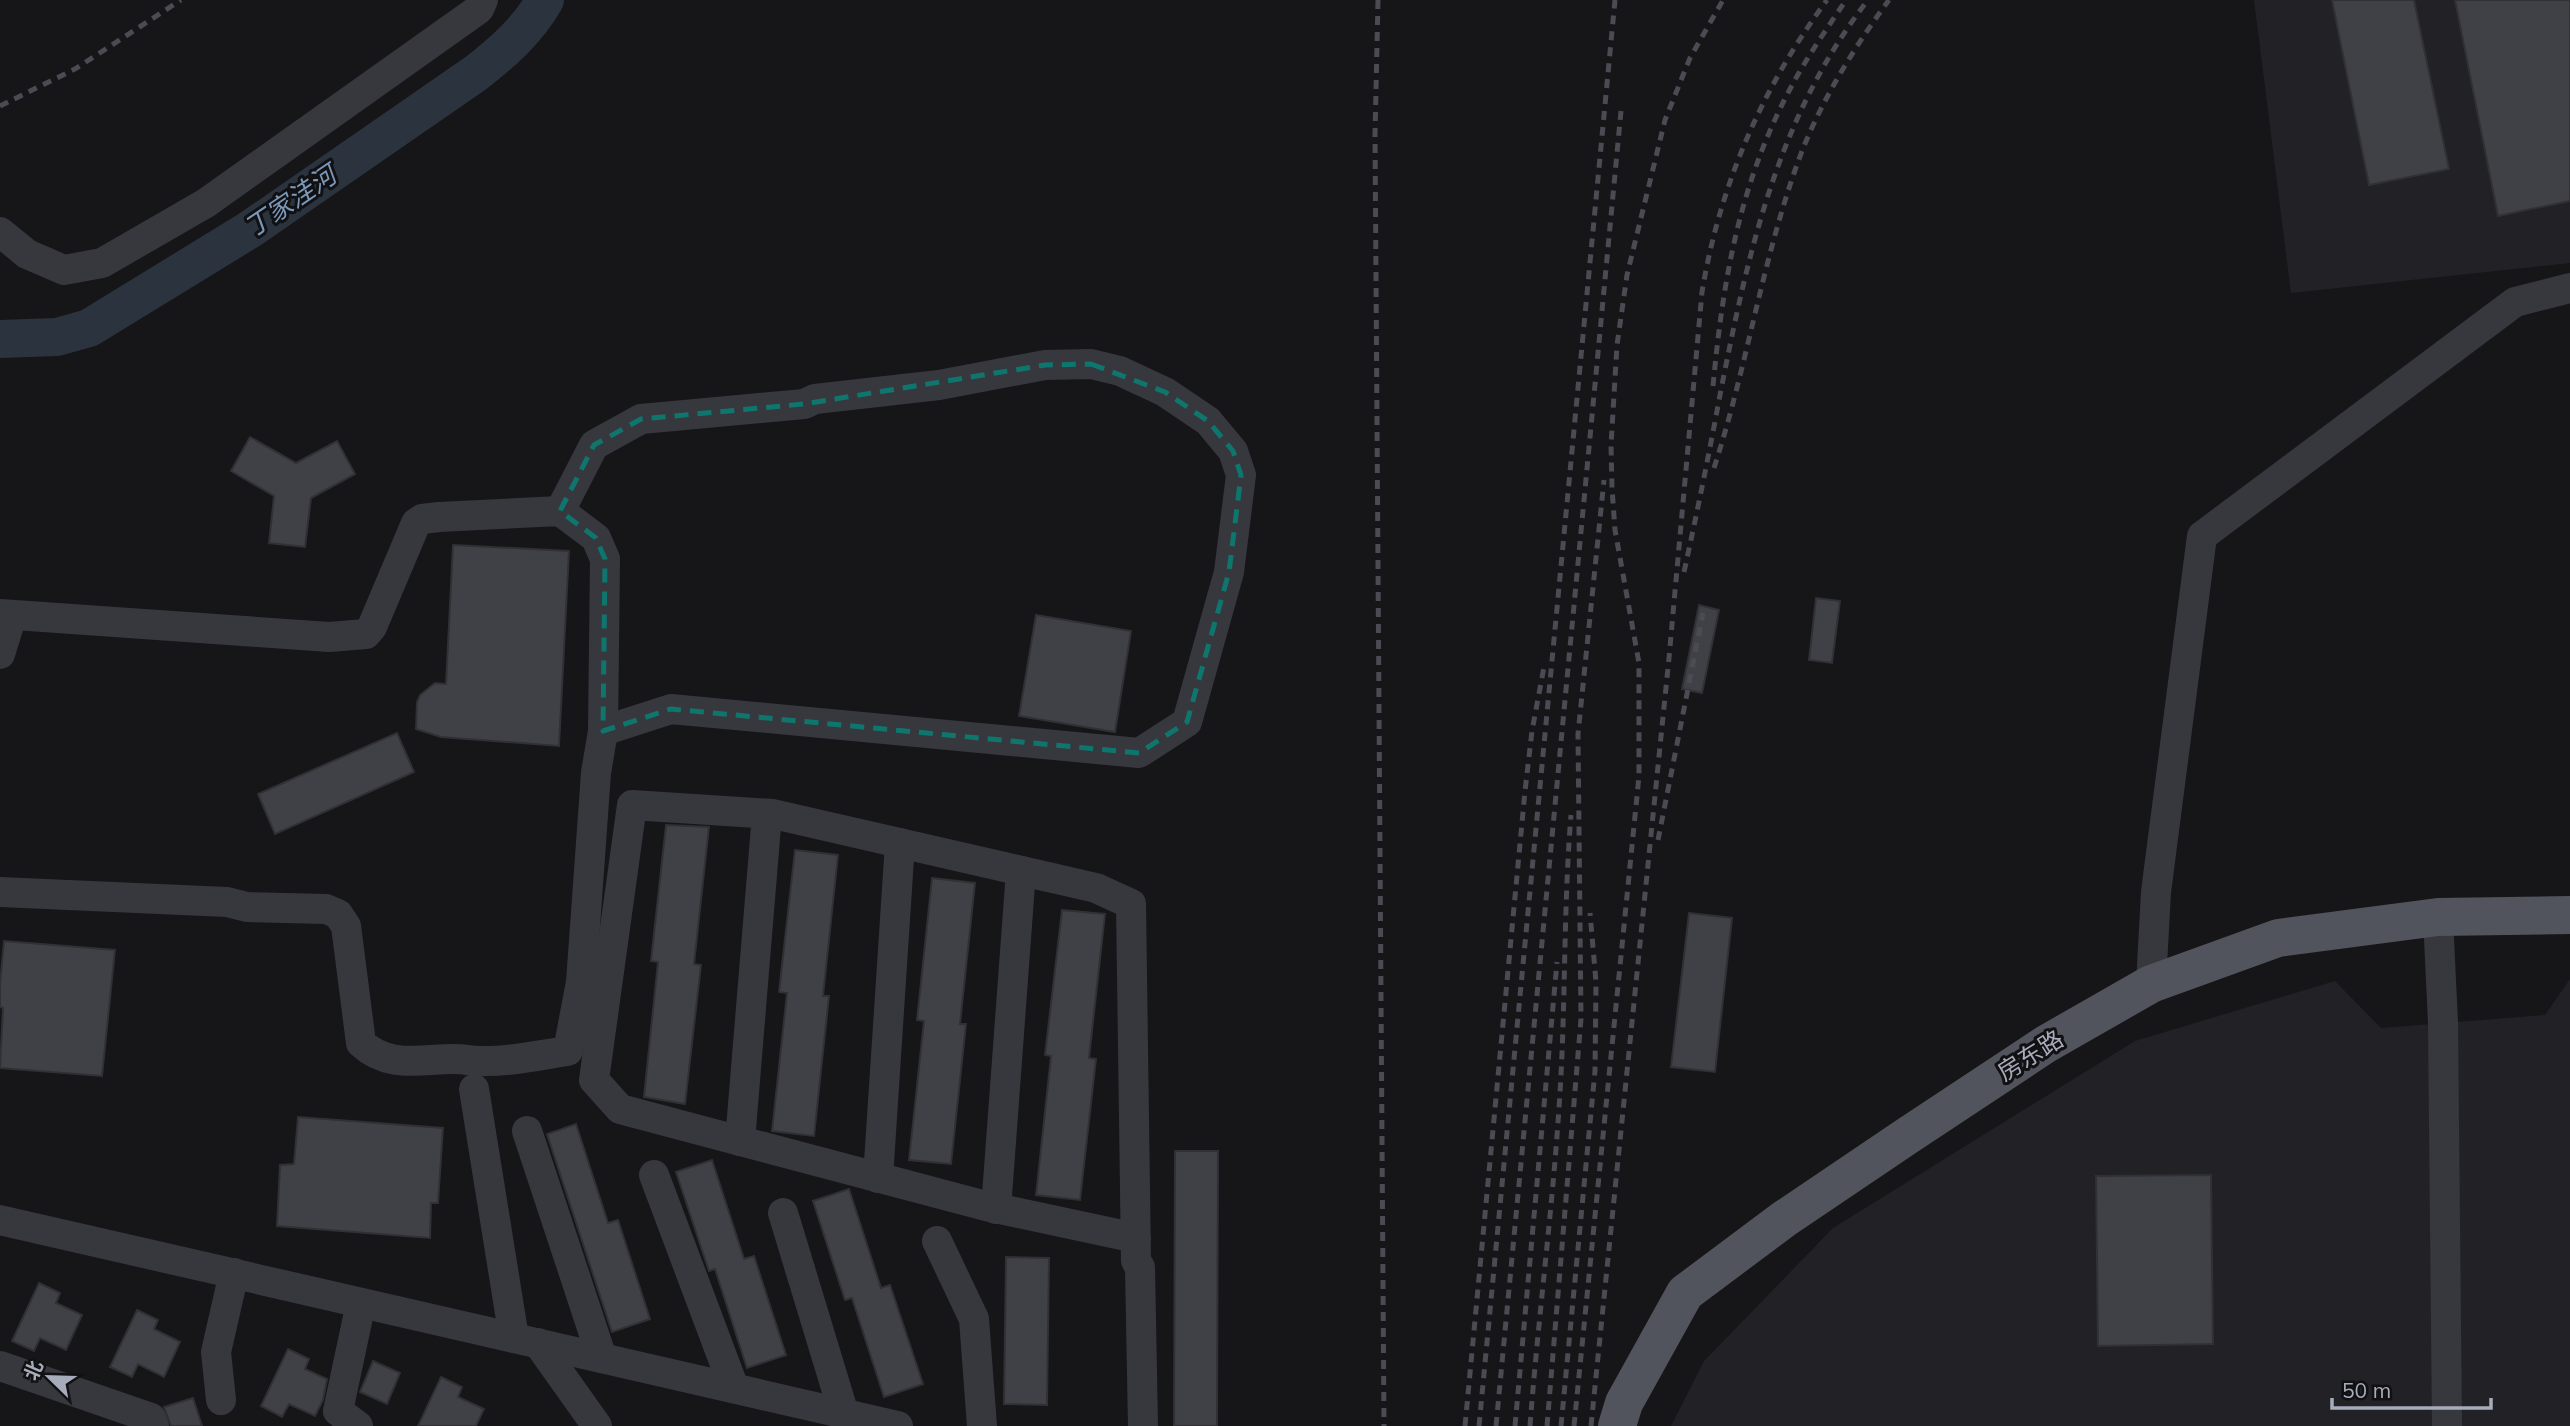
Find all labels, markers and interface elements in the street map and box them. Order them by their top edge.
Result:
water label: 丁家洼河 [238,155,346,244]
street label: 房东路 [1992,1023,2068,1087]
north arrow [14,1342,84,1412]
text: 北 [19,1357,48,1384]
scale bar [2332,1366,2491,1410]
text: 50 m [2342,1377,2391,1403]

